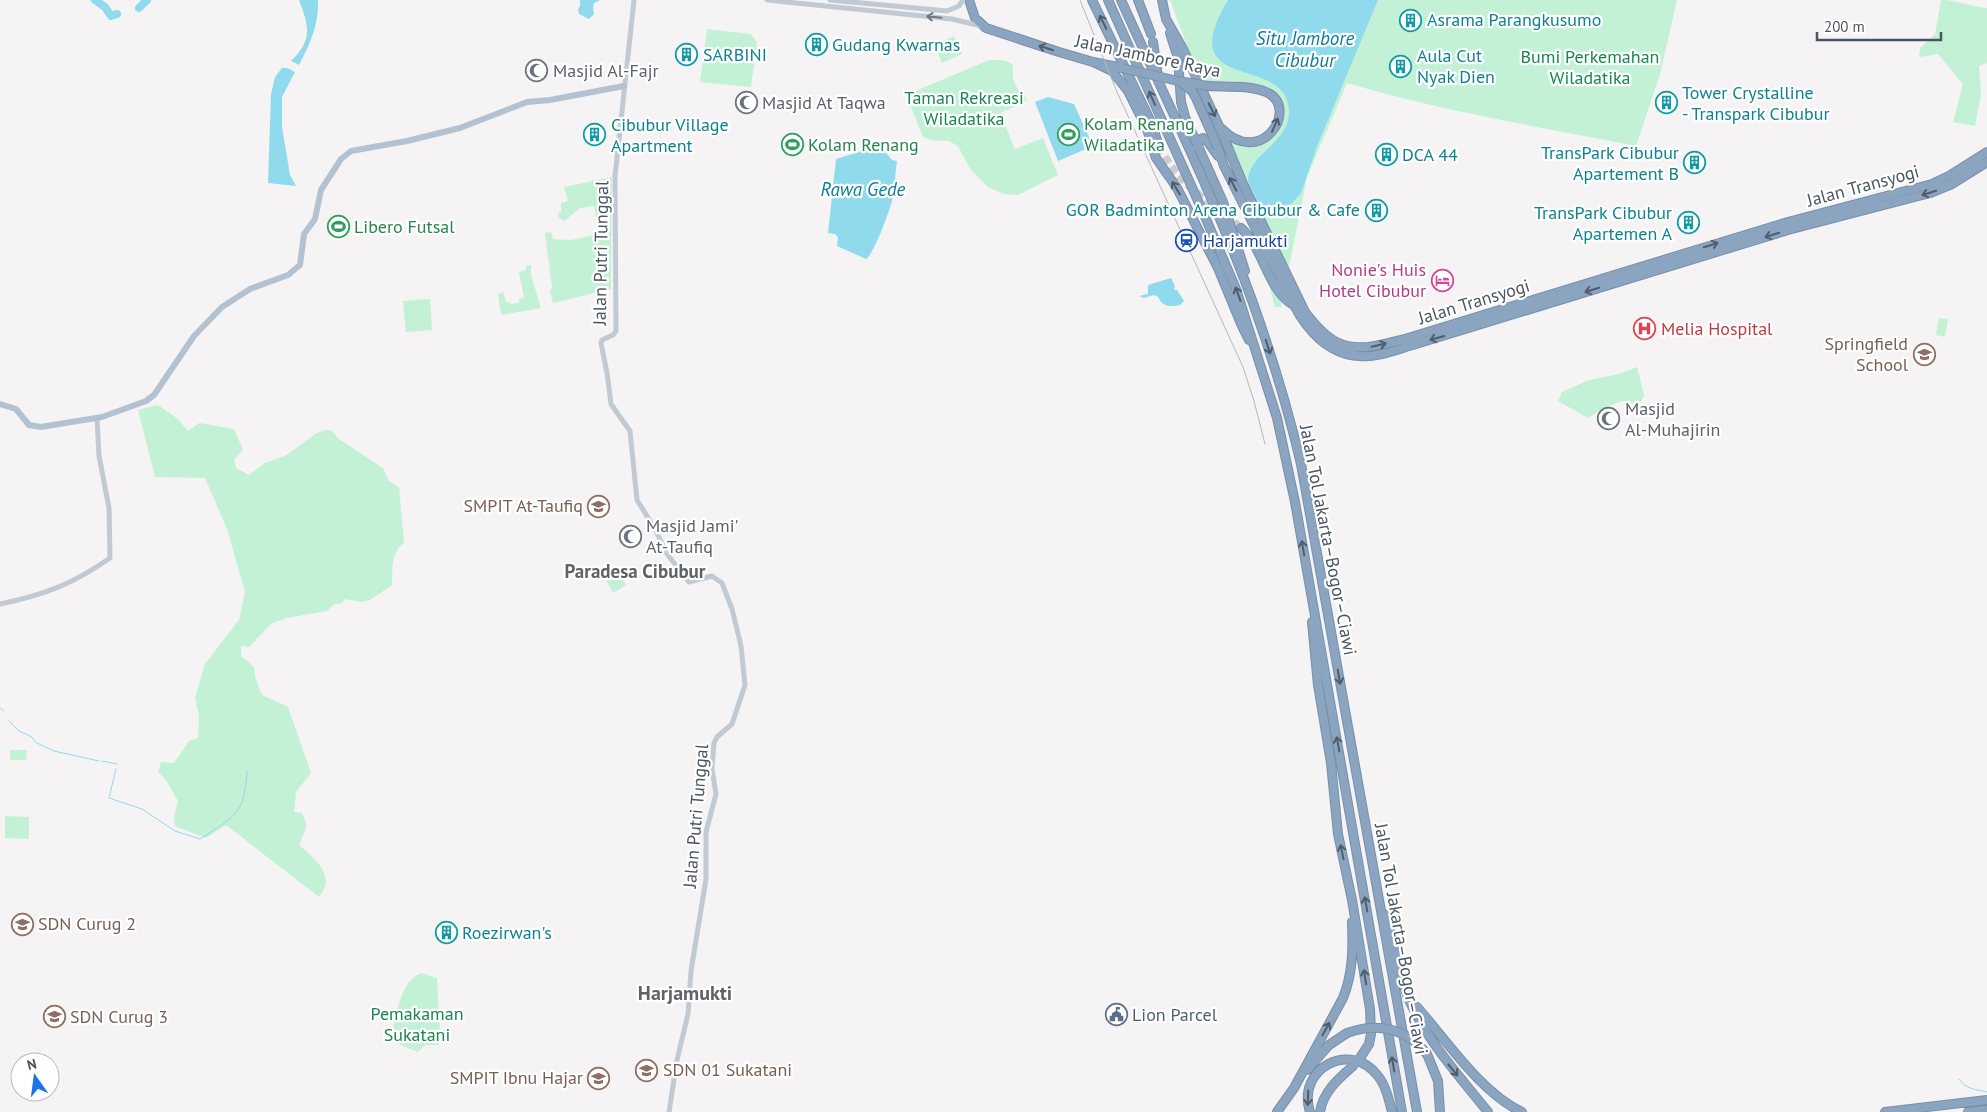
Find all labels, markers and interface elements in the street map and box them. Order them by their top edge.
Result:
building icon: Asrama Parangkusumo [1399,8,1423,32]
place label: Asrama Parangkusumo [1427,8,1601,31]
scale bar [1817,10,1941,42]
one-way arrow [926,12,942,22]
one-way arrow [1097,15,1107,30]
text: 200 m [1824,17,1865,36]
water label: Situ Jambore Cibubur [1256,26,1355,72]
street label: Jalan Jambore Raya [1072,29,1223,82]
building icon: Gudang Kwarnas [804,33,828,57]
place label: Gudang Kwarnas [832,33,960,56]
building icon: SARBINI [675,43,699,67]
place label: SARBINI [703,43,767,66]
one-way arrow [1038,43,1054,53]
place label: Aula Cut Nyak Dien [1417,44,1495,88]
park label: Bumi Perkemahan Wiladatika [1521,45,1659,89]
building icon: Aula Cut Nyak Dien [1389,54,1413,78]
mosque icon: Masjid Al-Fajr [525,59,549,83]
place label: Masjid Al-Fajr [553,59,659,82]
place label: Tower Crystalline - Transpark Cibubur [1682,81,1830,125]
park label: Taman Rekreasi Wiladatika [904,86,1024,130]
one-way arrow [1146,90,1156,105]
mosque icon: Masjid At Taqwa [734,91,758,115]
place label: Masjid At Taqwa [762,91,886,114]
building icon: Tower Crystalline - Transpark Cibubur [1654,91,1678,115]
one-way arrow [1207,102,1217,117]
place label: Kolam Renang Wiladatika [1084,112,1195,156]
place label: Cibubur Village Apartment [611,113,729,157]
one-way arrow [1270,118,1280,133]
sports icon: Kolam Renang Wiladatika [1056,122,1080,146]
building icon: Cibubur Village Apartment [583,123,607,147]
sports icon: Kolam Renang [780,133,804,157]
place label: Kolam Renang [808,133,919,156]
place label: TransPark Cibubur Apartement B [1541,141,1679,185]
building icon: DCA 44 [1374,143,1398,167]
place label: DCA 44 [1402,143,1458,166]
building icon: TransPark Cibubur Apartement B [1683,151,1707,175]
street label: Jalan Transyogi [1803,159,1922,212]
water label: Rawa Gede [821,177,906,201]
one-way arrow [1228,177,1237,192]
street label: Jalan Putri Tunggal [588,180,613,326]
one-way arrow [1171,181,1181,195]
one-way arrow [1921,188,1937,198]
place label: GOR Badminton Arena Cibubur & Cafe [1066,198,1360,221]
building icon: GOR Badminton Arena Cibubur & Cafe [1364,198,1388,222]
place label: TransPark Cibubur Apartemen A [1534,201,1672,245]
building icon: TransPark Cibubur Apartemen A [1676,211,1700,235]
sports icon: Libero Futsal [326,215,350,239]
place label: Libero Futsal [354,215,455,238]
station icon: Harjamukti [1175,229,1199,253]
place label: Harjamukti [1203,229,1288,252]
one-way arrow [1764,231,1780,241]
one-way arrow [1703,239,1719,249]
place label: Nonie's Huis Hotel Cibubur [1319,258,1426,302]
hotel icon: Nonie's Huis Hotel Cibubur [1430,268,1454,292]
street label: Jalan Transyogi [1414,274,1532,330]
one-way arrow [1585,285,1601,295]
one-way arrow [1233,287,1242,303]
hospital icon: Melia Hospital [1633,317,1657,341]
place label: Melia Hospital [1661,317,1773,340]
place label: Springfield School [1824,332,1909,376]
one-way arrow [1430,334,1446,344]
one-way arrow [1264,339,1274,355]
one-way arrow [1371,340,1387,349]
school or university icon: Springfield School [1912,342,1936,366]
place label: Masjid Al-Muhajirin [1625,397,1720,441]
mosque icon: Masjid Al-Muhajirin [1597,407,1621,431]
street label: Jalan Tol Jakarta–Bogor–Ciawi [1295,422,1362,657]
place label: SMPIT At-Taufiq [464,494,583,517]
school or university icon: SMPIT At-Taufiq [587,494,611,518]
place label: Masjid Jami' At-Taufiq [646,514,738,558]
mosque icon: Masjid Jami' At-Taufiq [618,524,642,548]
one-way arrow [1297,541,1307,557]
district label: Paradesa Cibubur [565,559,706,583]
one-way arrow [1335,668,1345,684]
one-way arrow [1333,736,1342,752]
street label: Jalan Putri Tunggal [678,742,713,890]
street label: Jalan Tol Jakarta–Bogor–Ciawi [1370,820,1433,1056]
one-way arrow [1337,845,1346,861]
one-way arrow [1361,896,1371,912]
school or university icon: SDN Curug 2 [10,912,34,936]
place label: SDN Curug 2 [38,912,136,935]
building icon: Roezirwan's [434,921,458,945]
place label: Roezirwan's [462,921,552,944]
one-way arrow [1359,970,1369,986]
district label: Harjamukti [638,980,732,1006]
park label: Pemakaman Sukatani [370,1002,464,1046]
public building icon: Lion Parcel [1104,1003,1128,1027]
place label: Lion Parcel [1132,1003,1218,1026]
school or university icon: SDN Curug 3 [42,1005,66,1029]
place label: SDN Curug 3 [70,1005,168,1028]
one-way arrow [1321,1023,1331,1037]
north arrow [10,1052,60,1102]
text: N [25,1055,38,1074]
one-way arrow [1388,1056,1398,1072]
school or university icon: SDN 01 Sukatani [635,1058,659,1082]
place label: SDN 01 Sukatani [663,1058,792,1081]
one-way arrow [1447,1063,1458,1076]
place label: SMPIT Ibnu Hajar [450,1066,583,1089]
school or university icon: SMPIT Ibnu Hajar [587,1066,611,1090]
one-way arrow [1304,1089,1313,1105]

